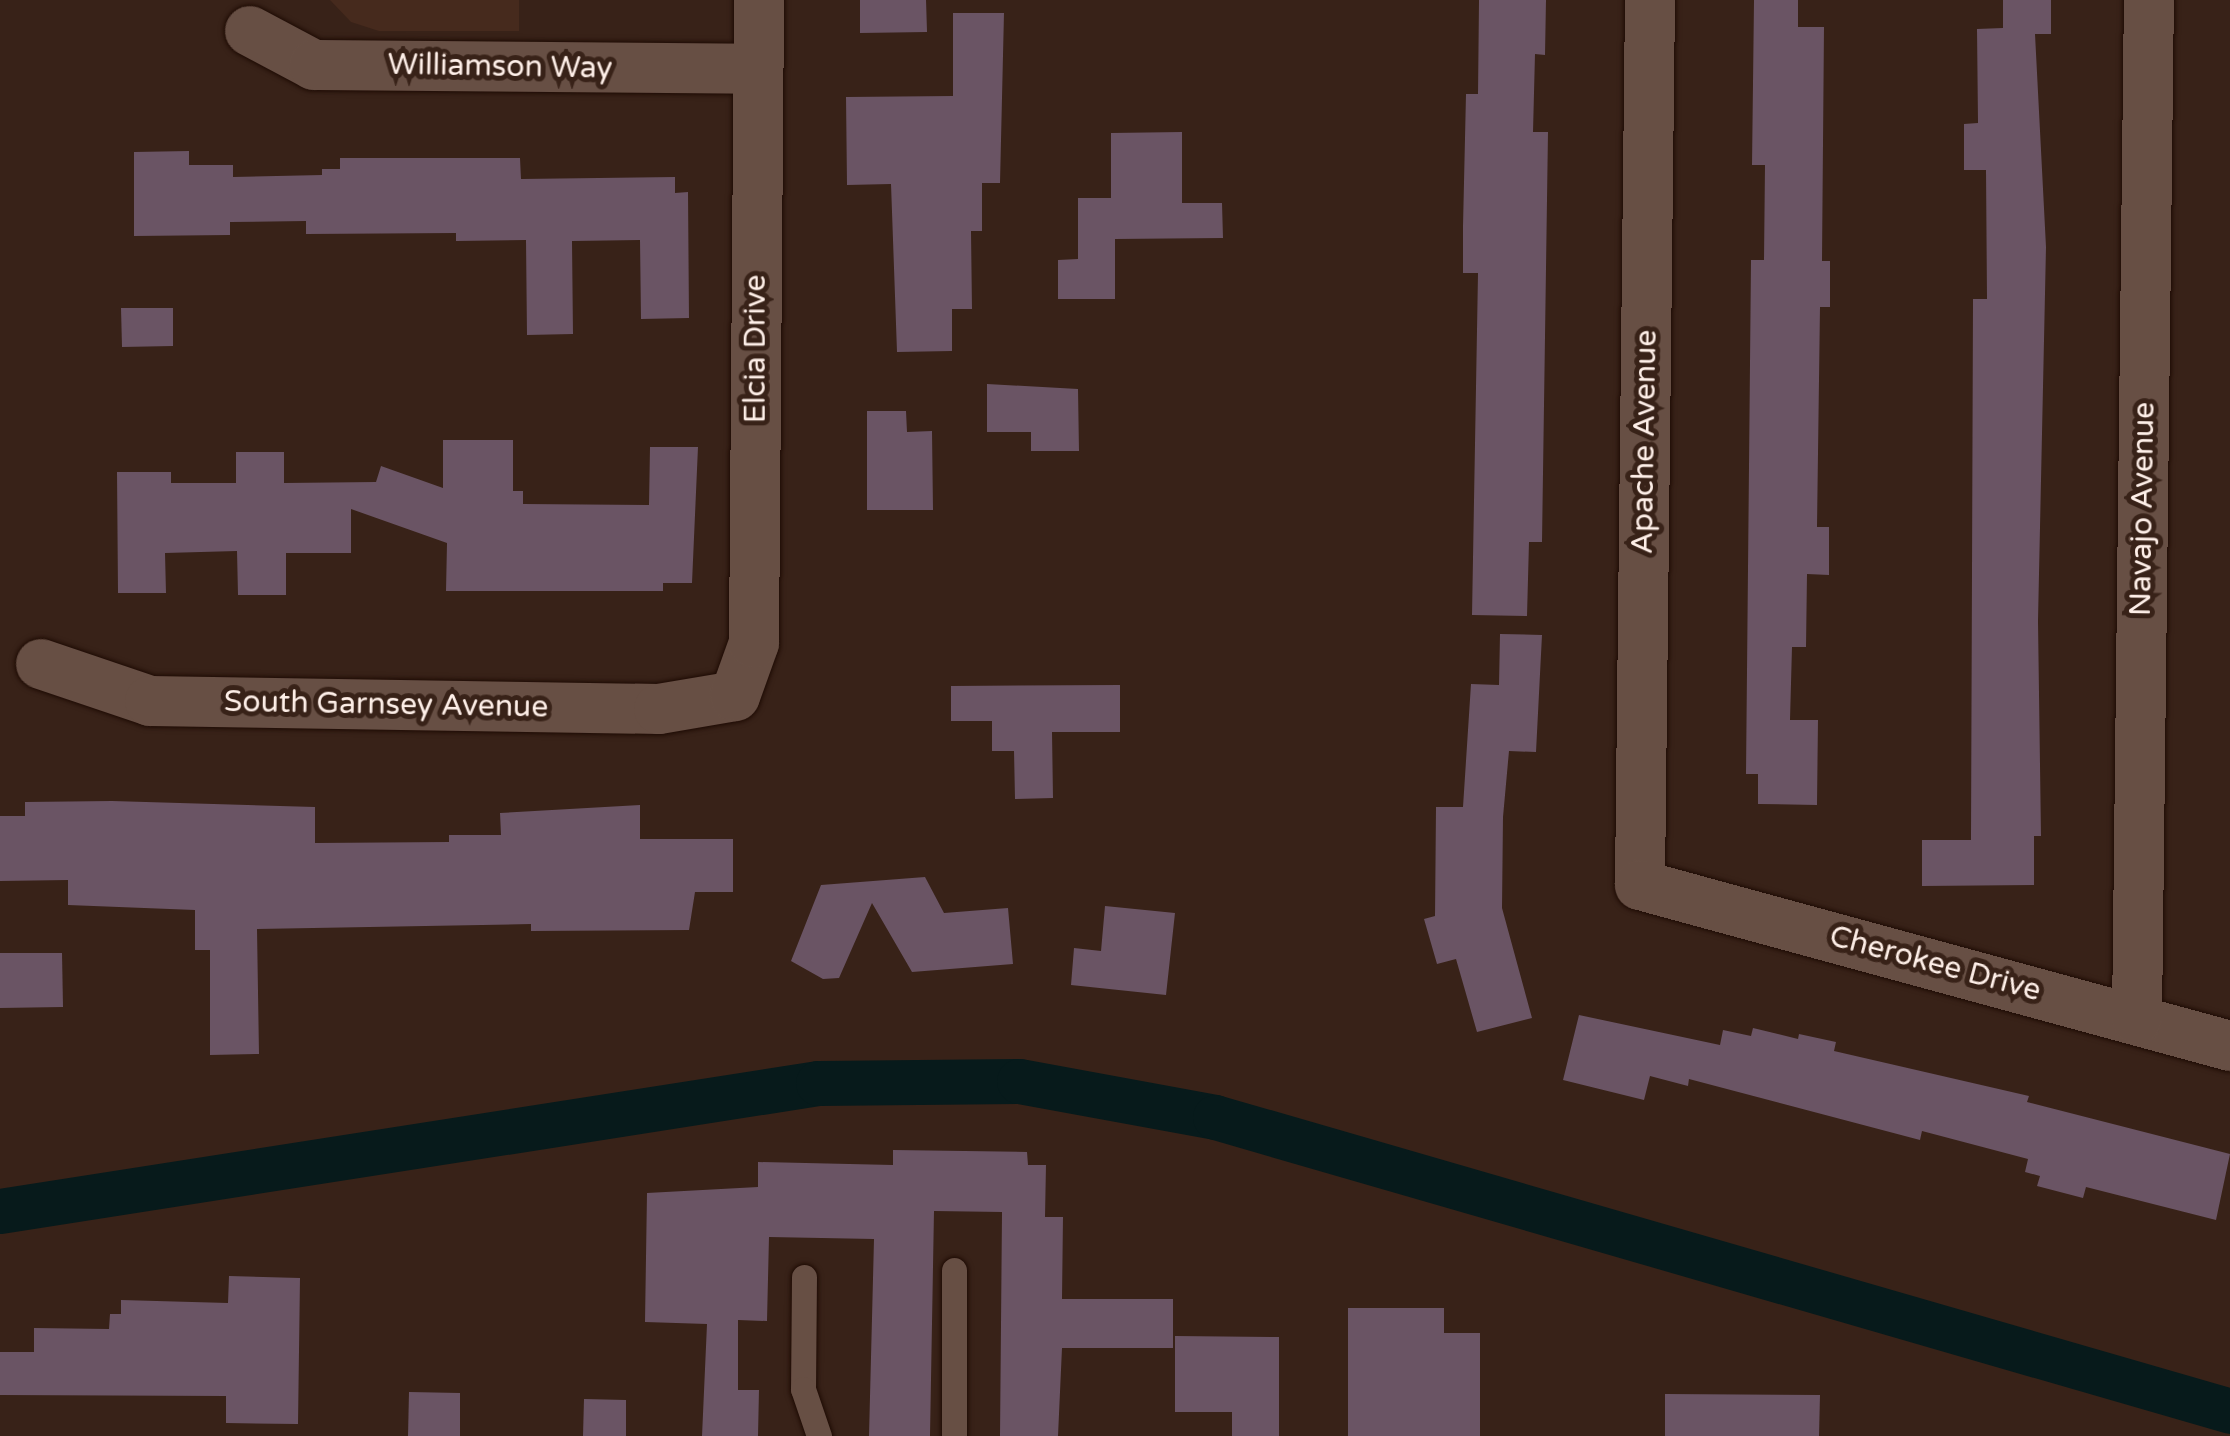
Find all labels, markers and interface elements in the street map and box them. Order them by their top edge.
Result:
street label: Williamson Way [387,47,613,87]
street label: Elcia Drive [738,275,774,423]
street label: Apache Avenue [1625,330,1665,554]
street label: Navajo Avenue [2123,402,2163,616]
street label: South Garnsey Avenue [224,684,548,726]
street label: Cherokee Drive [1825,919,2045,1009]

